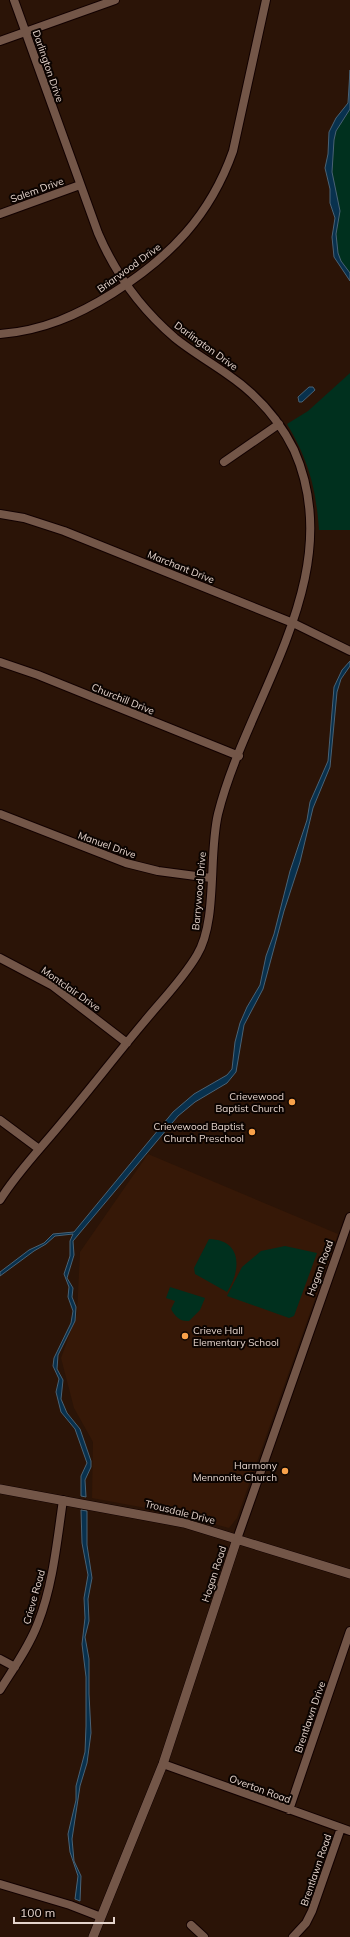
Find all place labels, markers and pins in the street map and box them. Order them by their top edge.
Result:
place label: Crievewood Baptist Church [216,1090,284,1115]
marker: Crievewood Baptist Church [287,1097,297,1107]
place label: Crievewood Baptist Church Preschool [153,1120,244,1145]
marker: Crievewood Baptist Church Preschool [247,1127,257,1137]
place label: Crieve Hall Elementary School [193,1324,279,1349]
marker: Crieve Hall Elementary School [180,1331,190,1341]
place label: Harmony Mennonite Church [193,1459,278,1484]
marker: Harmony Mennonite Church [280,1466,290,1476]

